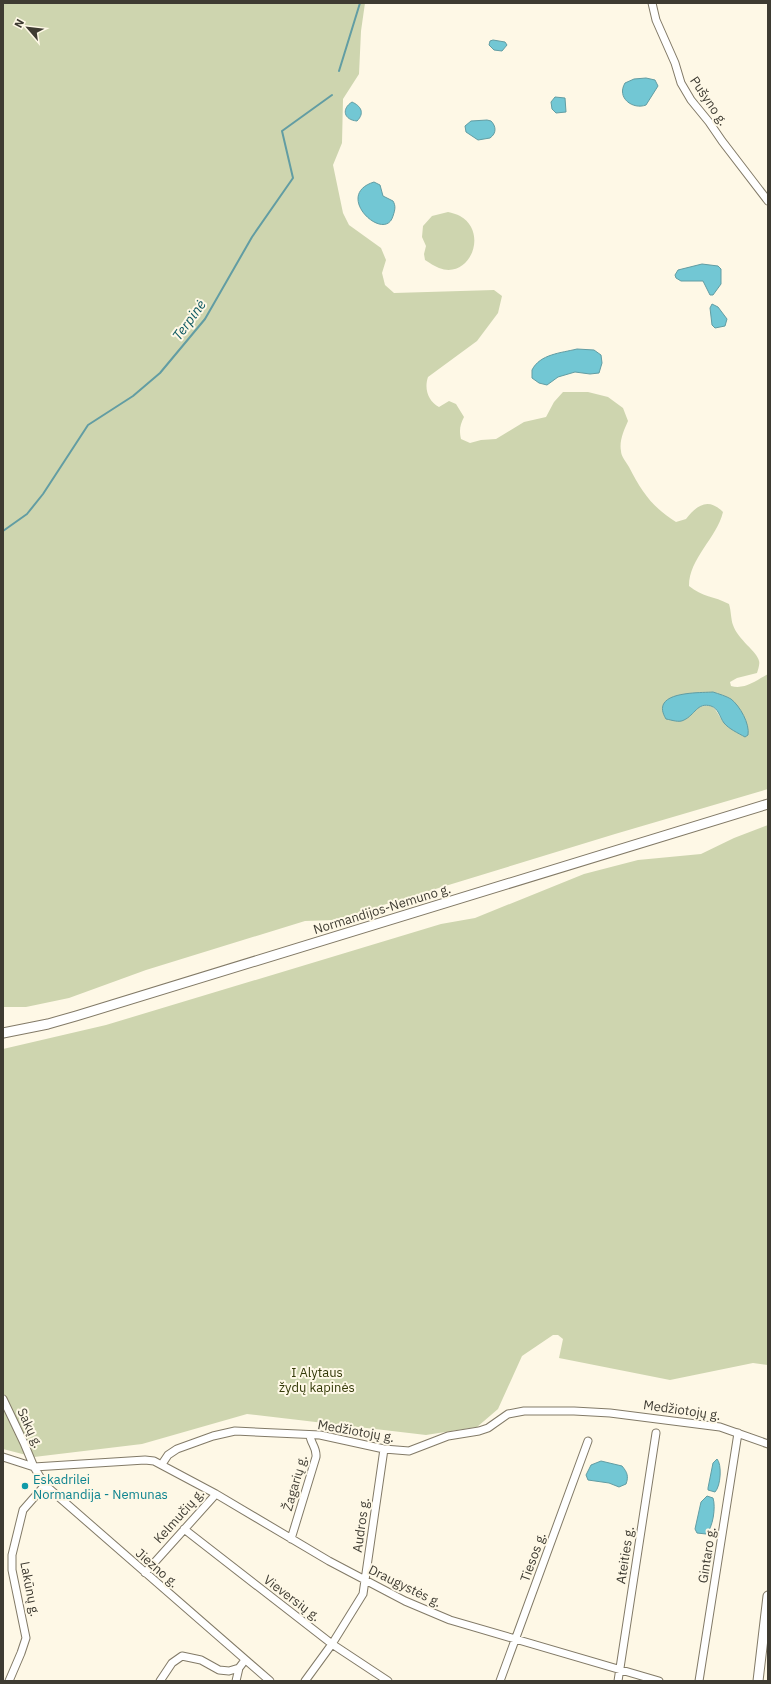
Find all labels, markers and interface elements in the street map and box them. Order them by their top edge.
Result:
north arrow [8,8,48,48]
text: N [11,16,27,30]
street label: Pušyno g. [686,73,732,129]
water label: Terpinė [168,296,210,344]
street label: Normandijos-Nemuno g. [311,880,453,938]
park label: I Alytaus žydų kapinės [279,1364,355,1396]
street label: Medžiotojų g. [642,1396,722,1424]
street label: Sakų g. [13,1405,47,1451]
street label: Medžiotojų g. [316,1416,396,1446]
street label: Žagarių g. [279,1453,311,1513]
place label: Eskadrilei Normandija - Nemunas [33,1471,168,1503]
marker: Eskadrilei Normandija - Nemunas [20,1481,30,1491]
street label: Kelmučių g. [150,1485,208,1547]
street label: Audros g. [349,1496,373,1554]
street label: Ateities g. [612,1525,638,1585]
street label: Gintaro g. [694,1526,720,1584]
street label: Tiesos g. [516,1530,550,1584]
street label: Jiezno g. [132,1545,182,1591]
street label: Lakūnų g. [16,1560,44,1618]
street label: Draugystės g. [366,1561,444,1611]
street label: Vieversių g. [260,1571,324,1625]

